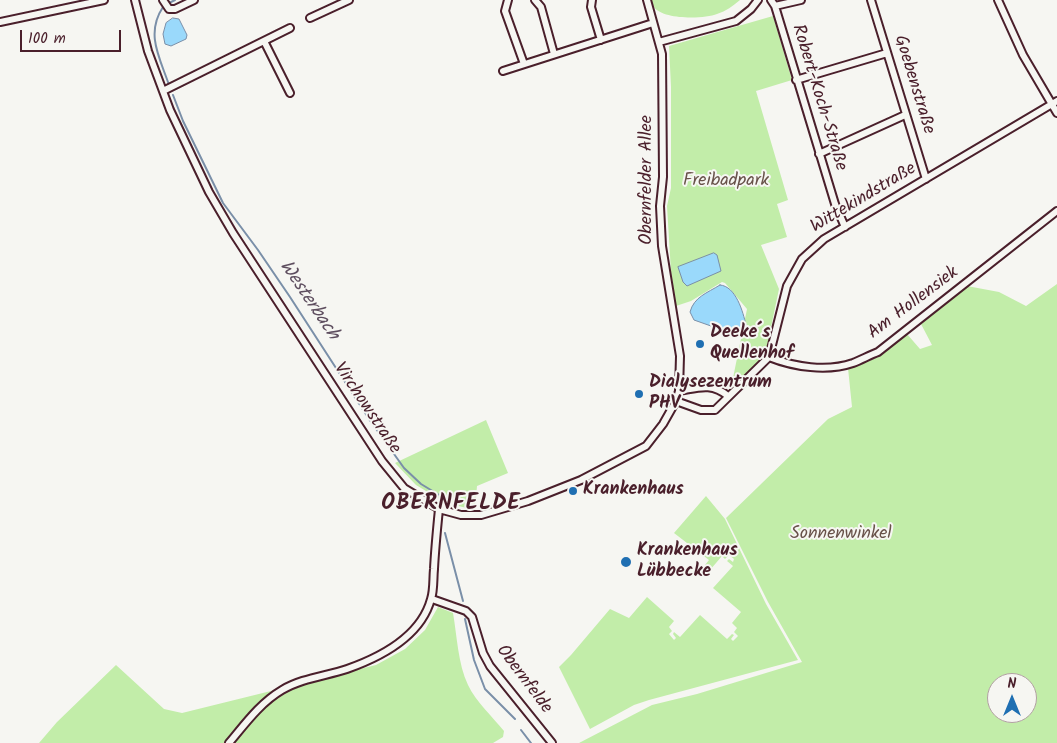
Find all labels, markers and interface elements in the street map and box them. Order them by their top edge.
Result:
scale bar [22,20,124,52]
street label: Robert-Koch-Straße [786,22,850,174]
text: 100 m [28,27,66,51]
street label: Goebenstraße [888,33,938,137]
street label: Obernfelder Allee [637,115,659,245]
street label: Wittekindstraße [807,159,921,239]
park label: Freibadpark [683,171,769,193]
water label: Westerbach [273,257,343,345]
street label: Am Hollensiek [864,263,964,345]
place label: Deeke´s Quellenhof [710,323,794,366]
marker: Deeke´s Quellenhof [694,338,706,350]
street label: Virchowstraße [328,359,404,459]
place label: Dialysezentrum PHV [649,373,772,416]
marker: Dialysezentrum PHV [633,388,645,400]
place label: Krankenhaus [583,480,684,502]
marker: Krankenhaus [567,485,579,497]
district label: OBERNFELDE [380,492,522,518]
park label: Sonnenwinkel [790,524,892,546]
place label: Krankenhaus Lübbecke [637,541,738,584]
marker: Krankenhaus Lübbecke [619,555,633,569]
street label: Obernfelde [490,641,556,719]
north arrow [987,673,1037,723]
text: N [1008,673,1016,695]

